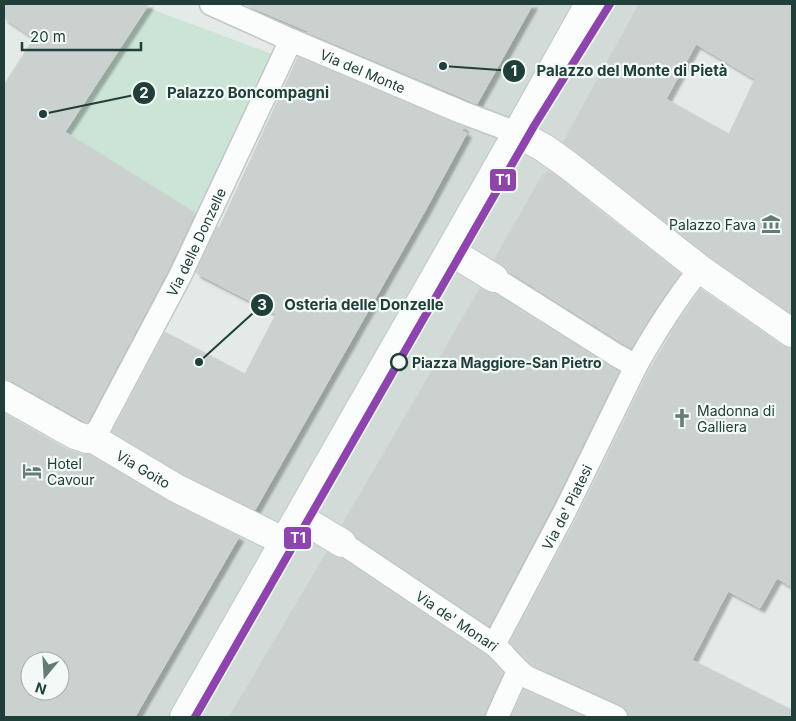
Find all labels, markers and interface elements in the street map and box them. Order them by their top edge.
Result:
scale bar [22,20,141,52]
text: 20 m [30,27,66,46]
street label: Via del Monte [318,45,408,96]
callout: Palazzo del Monte di Pietà [501,56,737,86]
text: 1 [511,61,517,80]
text: Palazzo del Monte di Pietà [536,61,728,80]
callout: Palazzo Boncompagni [132,78,339,108]
text: 2 [139,83,149,102]
text: Palazzo Boncompagni [167,83,329,102]
line badge: T1 [489,168,517,192]
text: T1 [495,171,511,188]
street label: Via delle Donzelle [162,185,229,299]
museum icon: Palazzo Fava [760,213,782,235]
place label: Palazzo Fava [669,216,756,233]
callout: Osteria delle Donzelle [249,290,454,320]
text: 3 [257,295,267,314]
text: Osteria delle Donzelle [284,295,444,314]
marker: Piazza Maggiore-San Pietro [390,353,408,371]
place label: Piazza Maggiore-San Pietro [412,354,602,371]
place label: Madonna di Galliera [697,402,775,435]
church icon: Madonna di Galliera [671,407,693,429]
street label: Via Goito [113,446,174,491]
place label: Hotel Cavour [47,455,94,488]
hotel icon: Hotel Cavour [21,460,43,482]
street label: Via de' Piatesi [538,462,595,552]
line badge: T1 [283,526,312,550]
text: T1 [290,529,306,546]
street label: Via de' Monari [413,587,502,654]
north arrow [20,651,70,701]
text: N [33,679,49,699]

